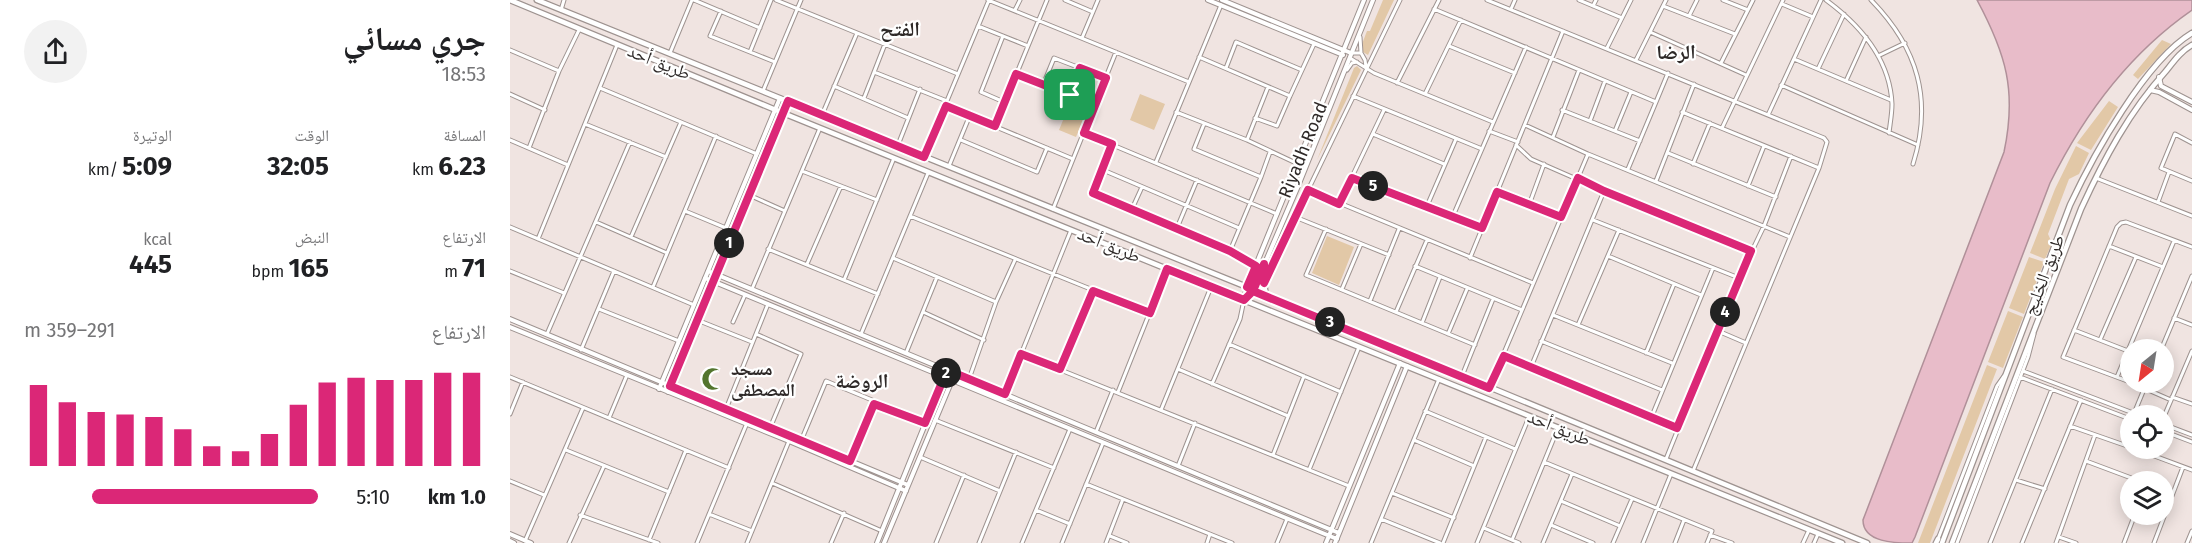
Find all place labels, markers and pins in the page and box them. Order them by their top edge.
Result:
pin [1044,69,1095,120]
pin: 5 [1358,171,1388,201]
pin: 1 [714,228,744,258]
pin: 4 [1710,297,1740,327]
pin: 3 [1315,307,1345,337]
place label: مسجد المصطفى [731,358,795,401]
pin: 2 [931,358,961,388]
mosque icon: مسجد المصطفى [700,366,726,392]

